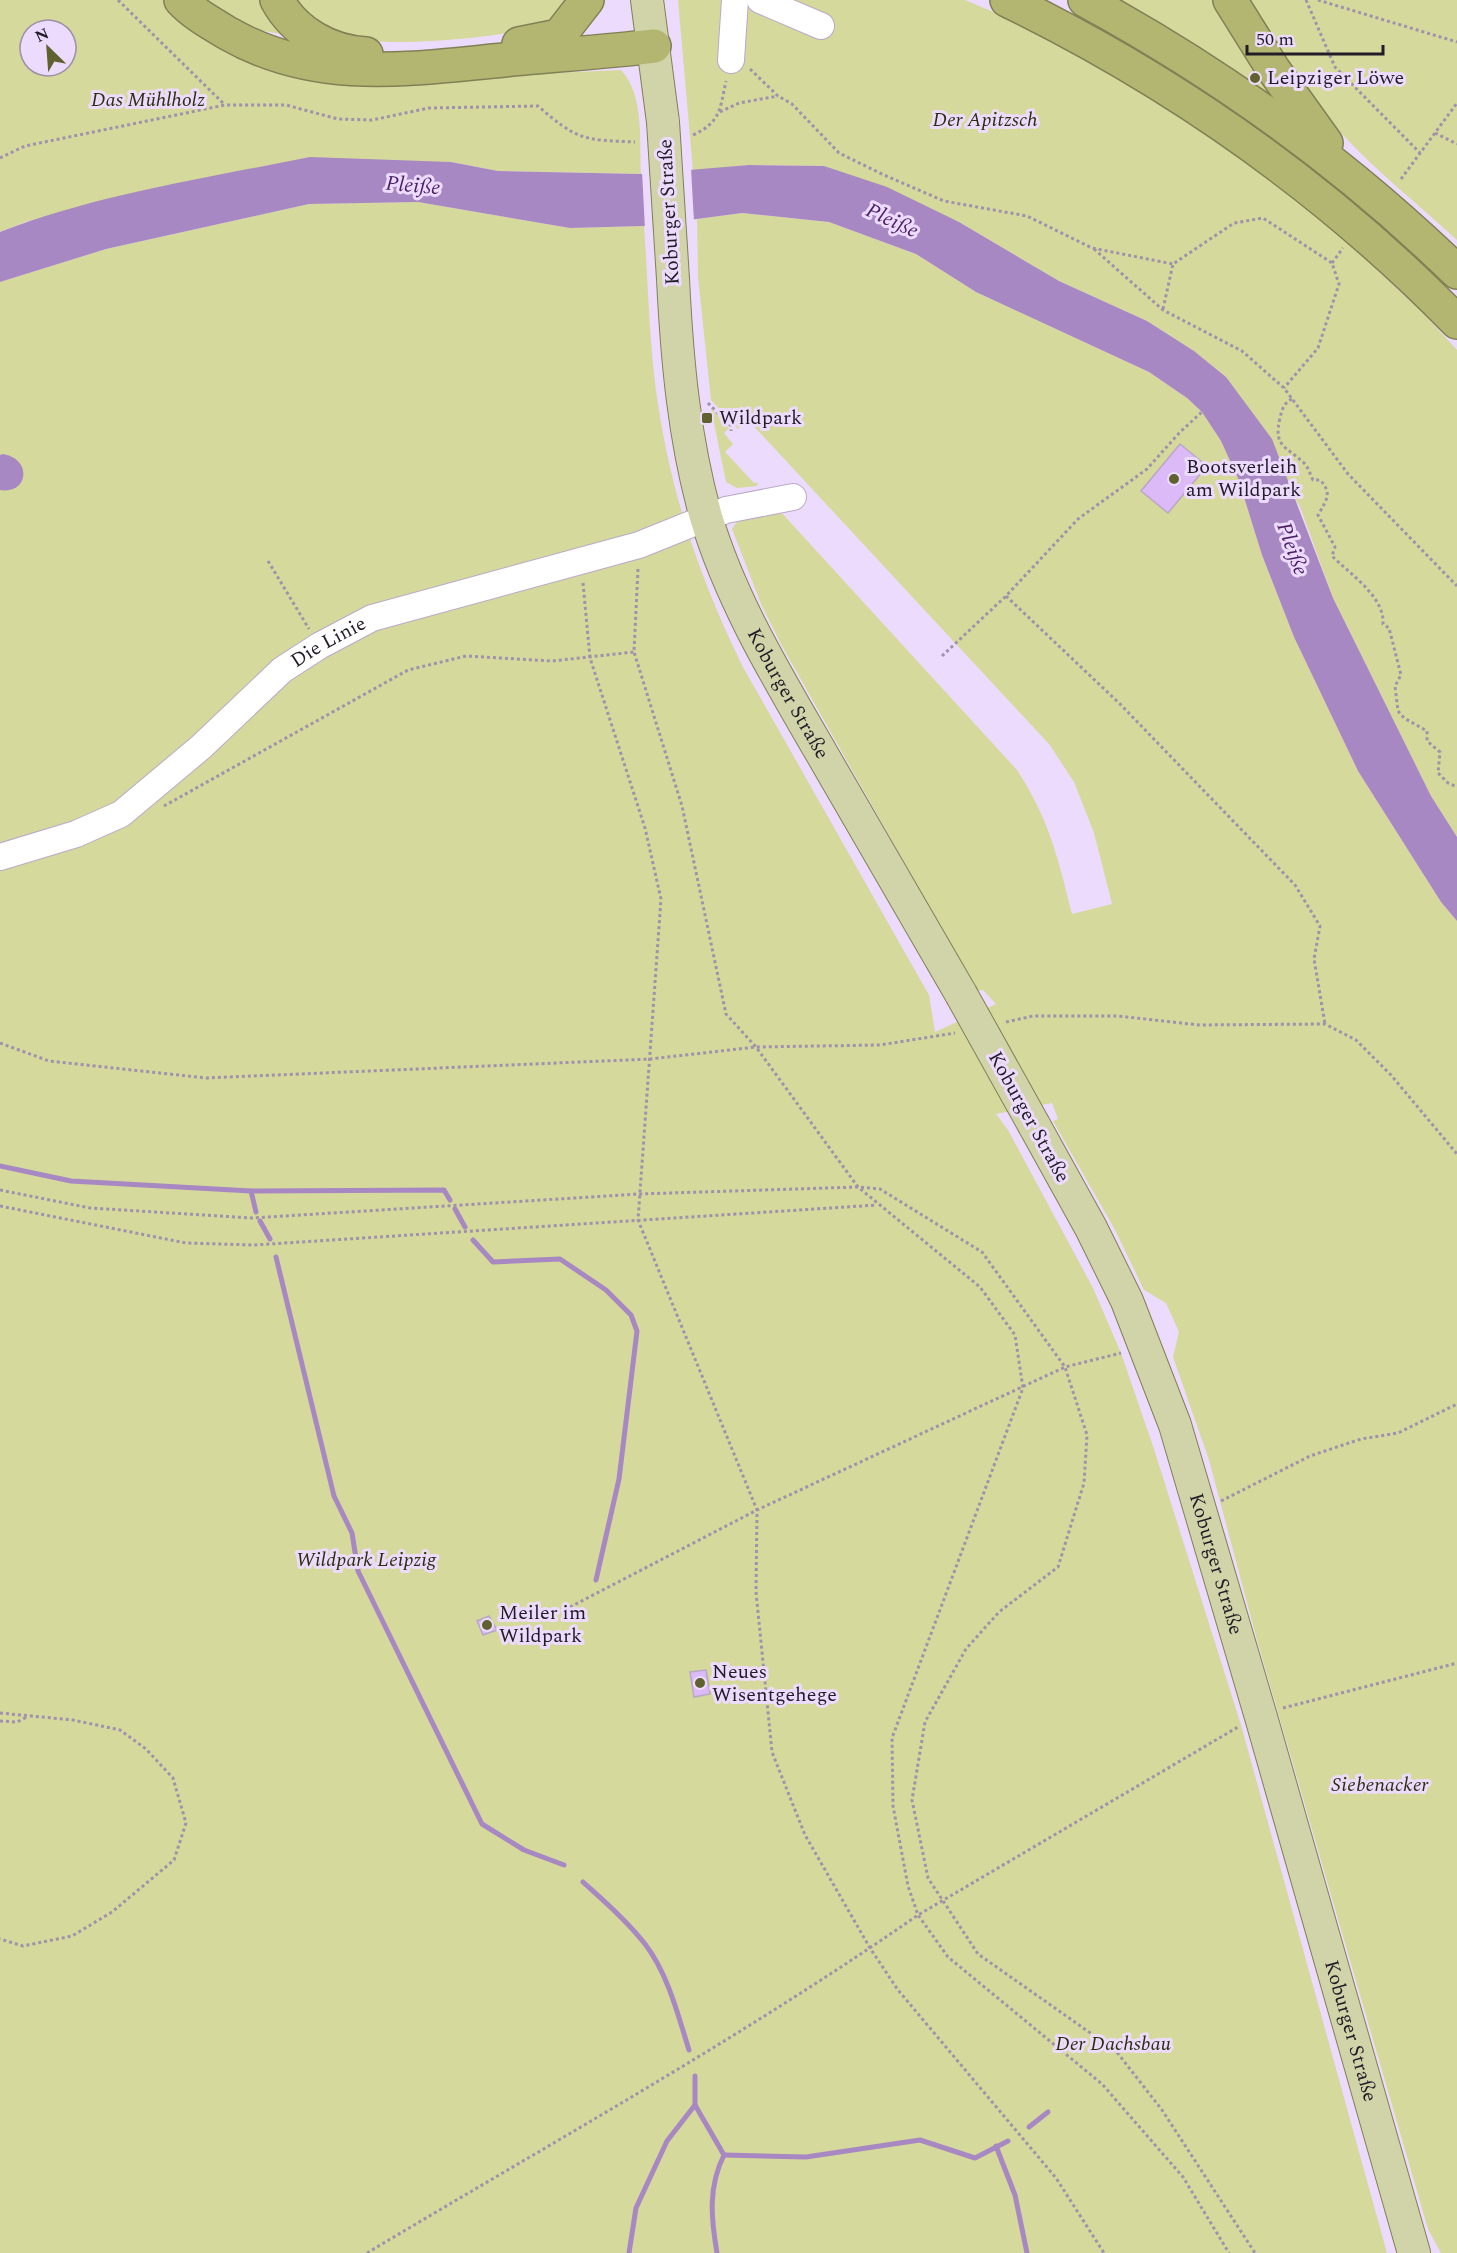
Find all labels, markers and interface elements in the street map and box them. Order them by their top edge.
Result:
north arrow [18,18,78,78]
scale bar [1247,18,1384,56]
text: N [31,22,53,49]
text: 50 m [1256,26,1294,53]
place label: Leipziger Löwe [1267,63,1404,93]
marker: Leipziger Löwe [1248,71,1262,85]
park label: Das Mühlholz [91,85,205,115]
park label: Der Apitzsch [932,105,1038,135]
street label: Koburger Straße [650,138,688,286]
water label: Pleiße [384,168,442,204]
water label: Pleiße [860,195,924,247]
place label: Wildpark [719,403,802,433]
marker: Wildpark [700,411,714,425]
place label: Bootsverleih am Wildpark [1186,452,1301,505]
marker: Bootsverleih am Wildpark [1167,472,1181,486]
water label: Pleiße [1268,518,1316,580]
street label: Die Linie [285,609,372,676]
street label: Koburger Straße [739,623,837,765]
street label: Koburger Straße [980,1046,1078,1188]
street label: Koburger Straße [1181,1490,1251,1638]
park label: Wildpark Leipzig [296,1545,437,1575]
place label: Meiler im Wildpark [499,1598,586,1651]
marker: Meiler im Wildpark [480,1618,494,1632]
place label: Neues Wisentgehege [712,1657,837,1710]
marker: Neues Wisentgehege [693,1676,707,1690]
park label: Siebenacker [1332,1770,1430,1800]
street label: Koburger Straße [1316,1957,1385,2105]
park label: Der Dachsbau [1055,2029,1171,2059]

